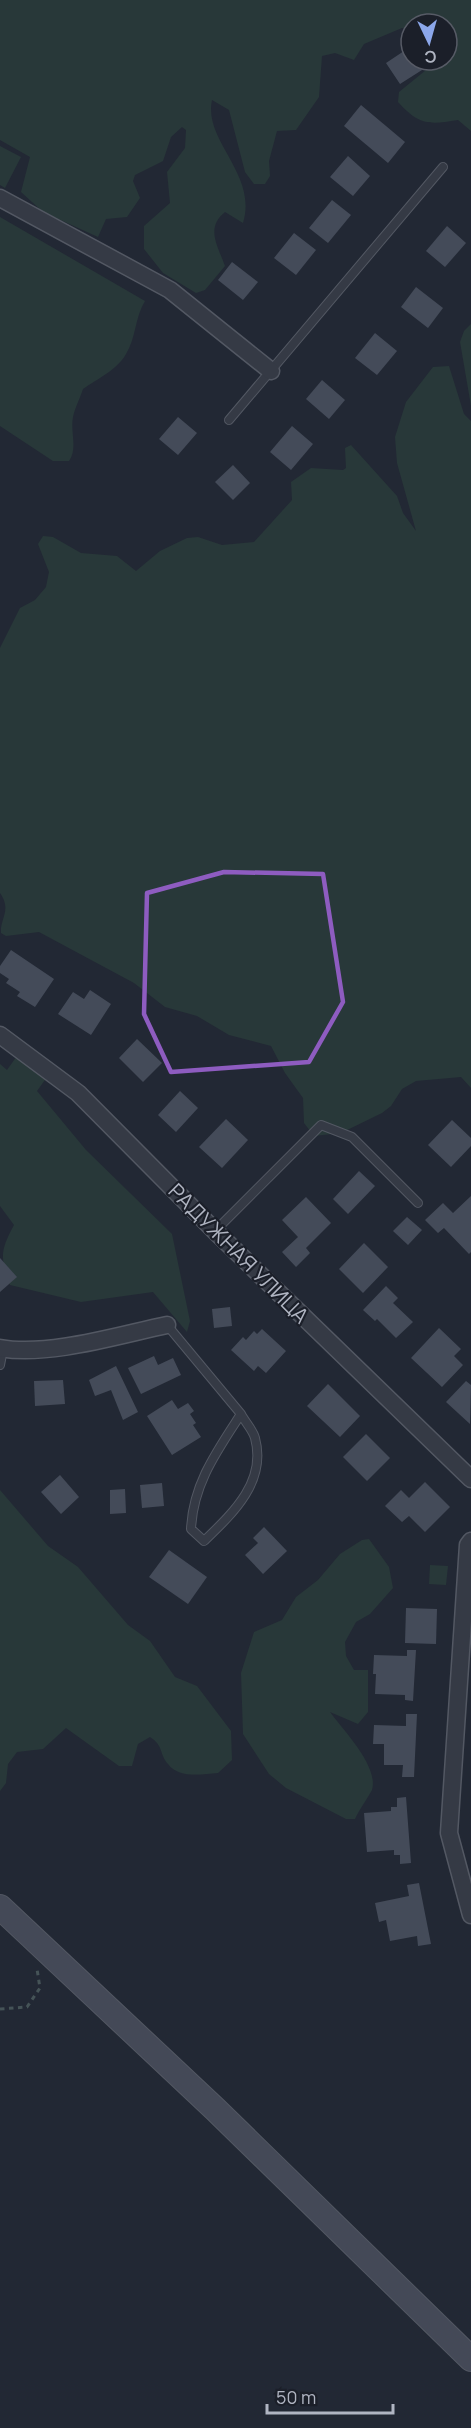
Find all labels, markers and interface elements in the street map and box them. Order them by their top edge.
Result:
north arrow [399,12,459,72]
text: С [423,45,437,68]
street label: РАДУЖНАЯ УЛИЦА [163,1177,315,1329]
scale bar [267,2377,393,2415]
text: 50 m [276,2385,316,2409]

